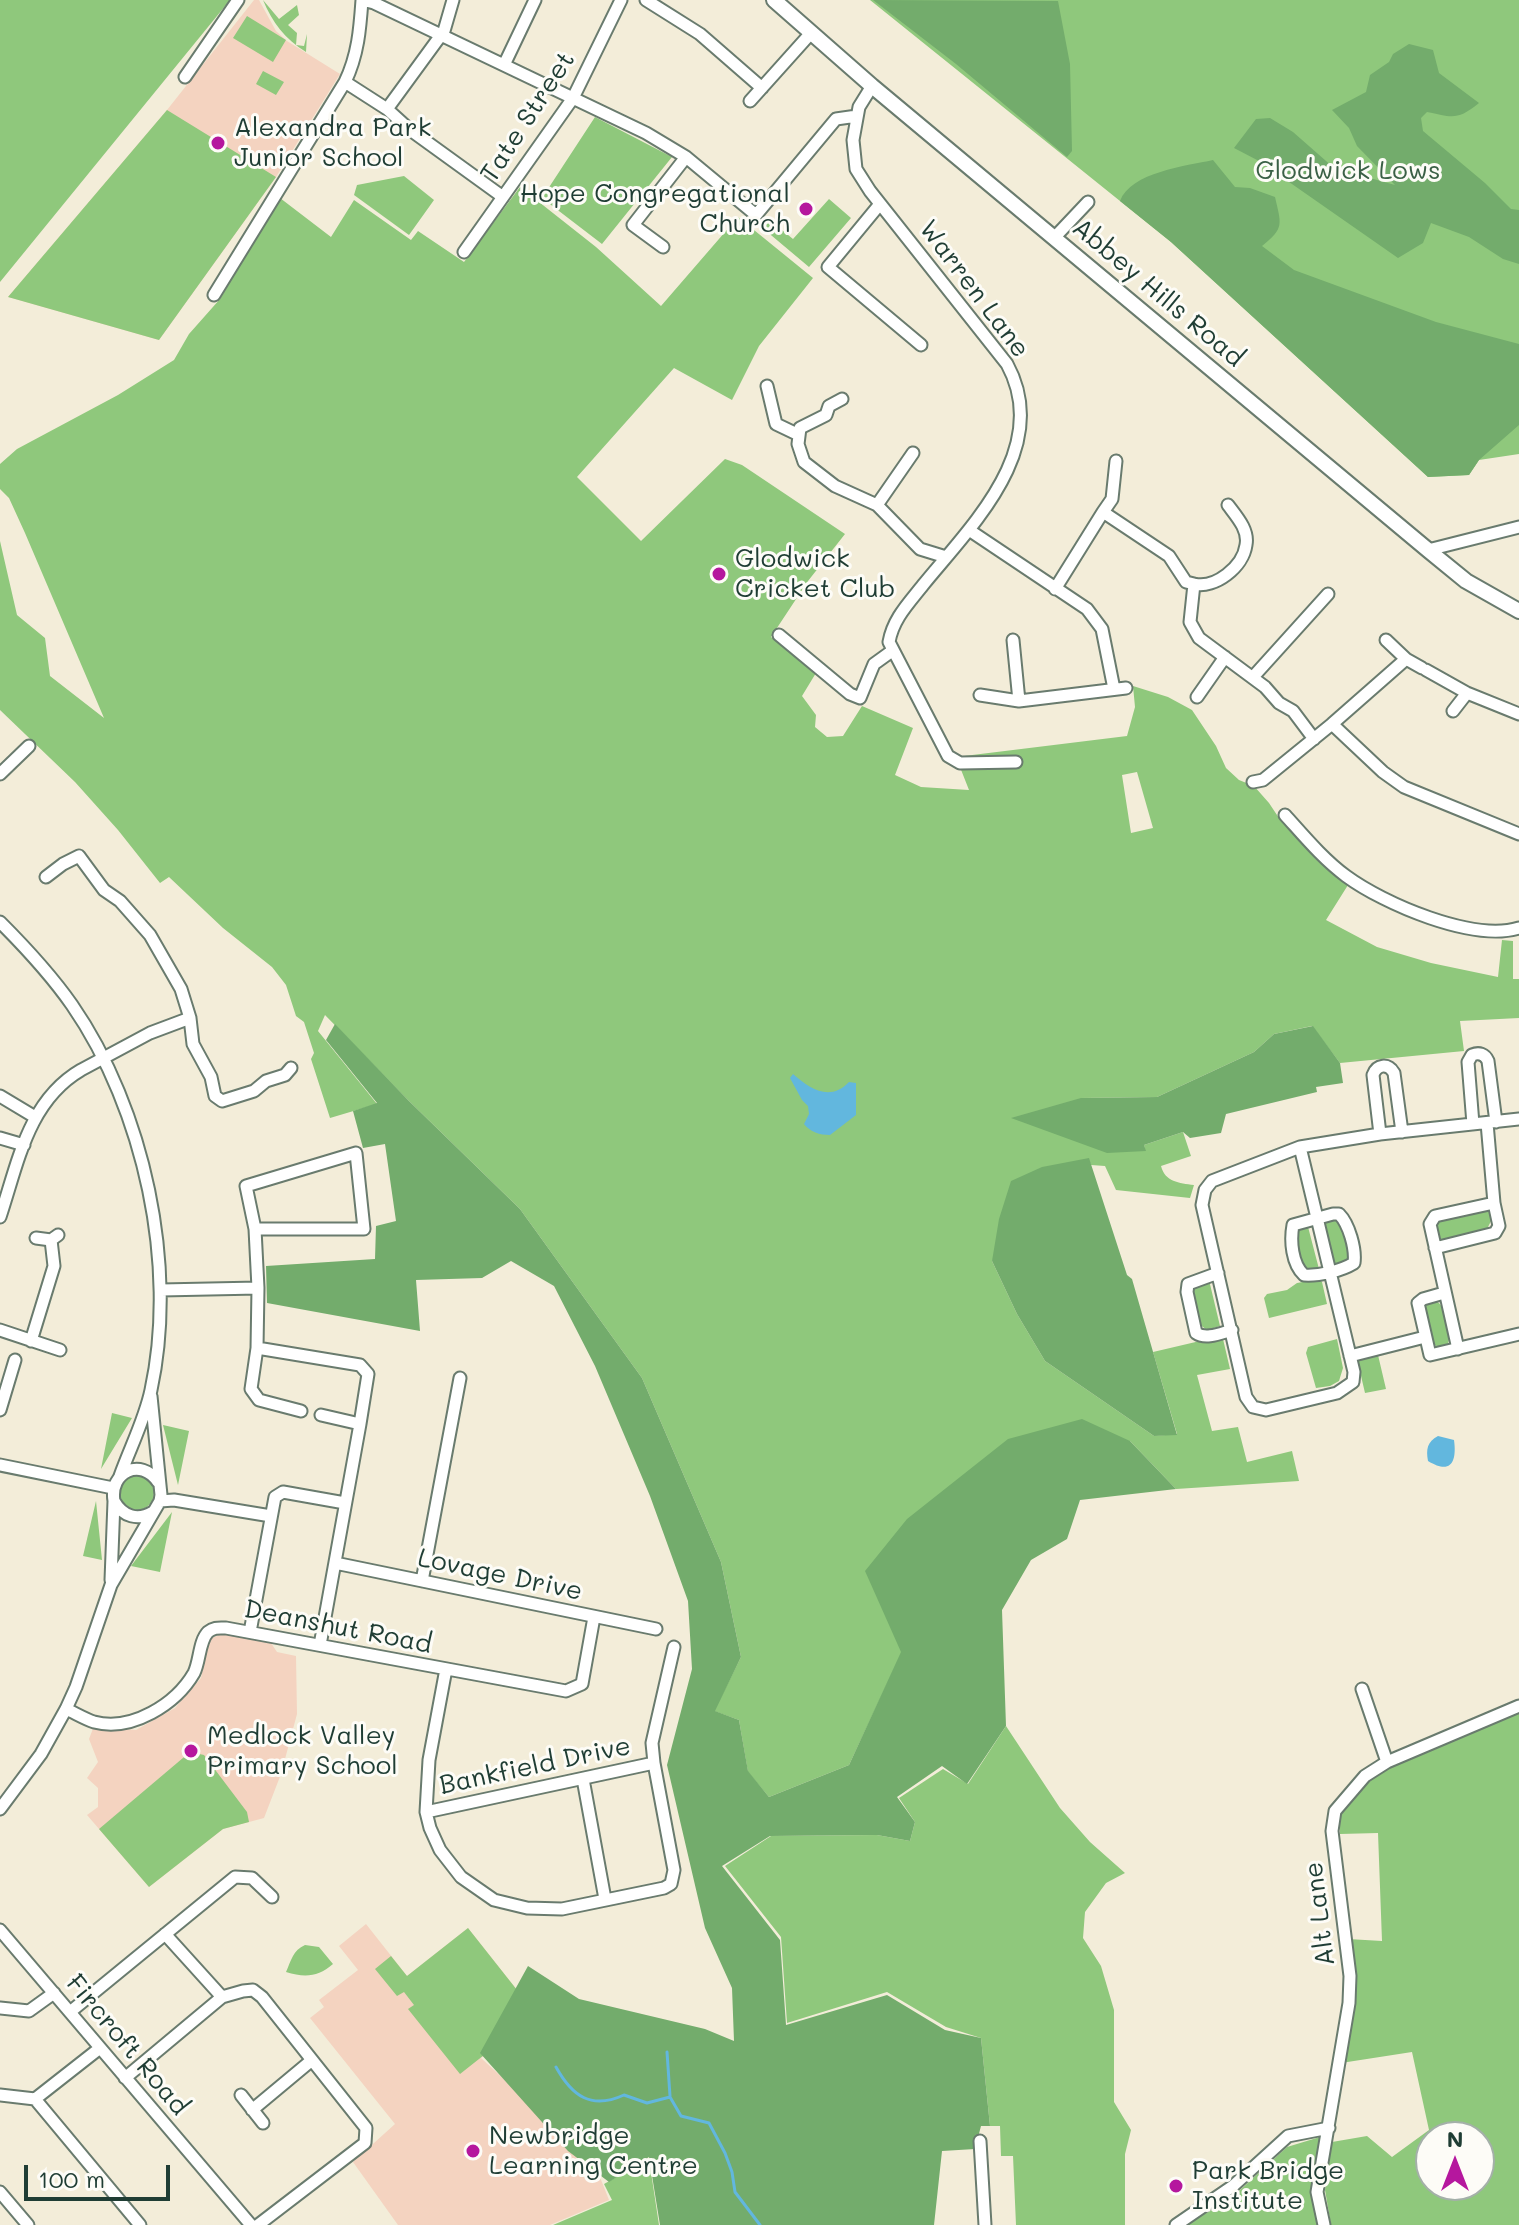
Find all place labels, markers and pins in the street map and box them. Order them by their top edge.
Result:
place label: Alexandra Park Junior School [234,112,431,174]
marker: Alexandra Park Junior School [209,134,227,152]
place label: Hope Congregational Church [520,178,790,240]
marker: Hope Congregational Church [797,200,815,218]
place label: Glodwick Cricket Club [735,543,895,604]
marker: Glodwick Cricket Club [710,565,728,583]
place label: Medlock Valley Primary School [207,1720,398,1782]
marker: Medlock Valley Primary School [182,1742,200,1760]
place label: Newbridge Learning Centre [489,2120,698,2182]
marker: Newbridge Learning Centre [464,2142,482,2160]
place label: Park Bridge Institute [1192,2155,1344,2216]
marker: Park Bridge Institute [1167,2177,1185,2195]

